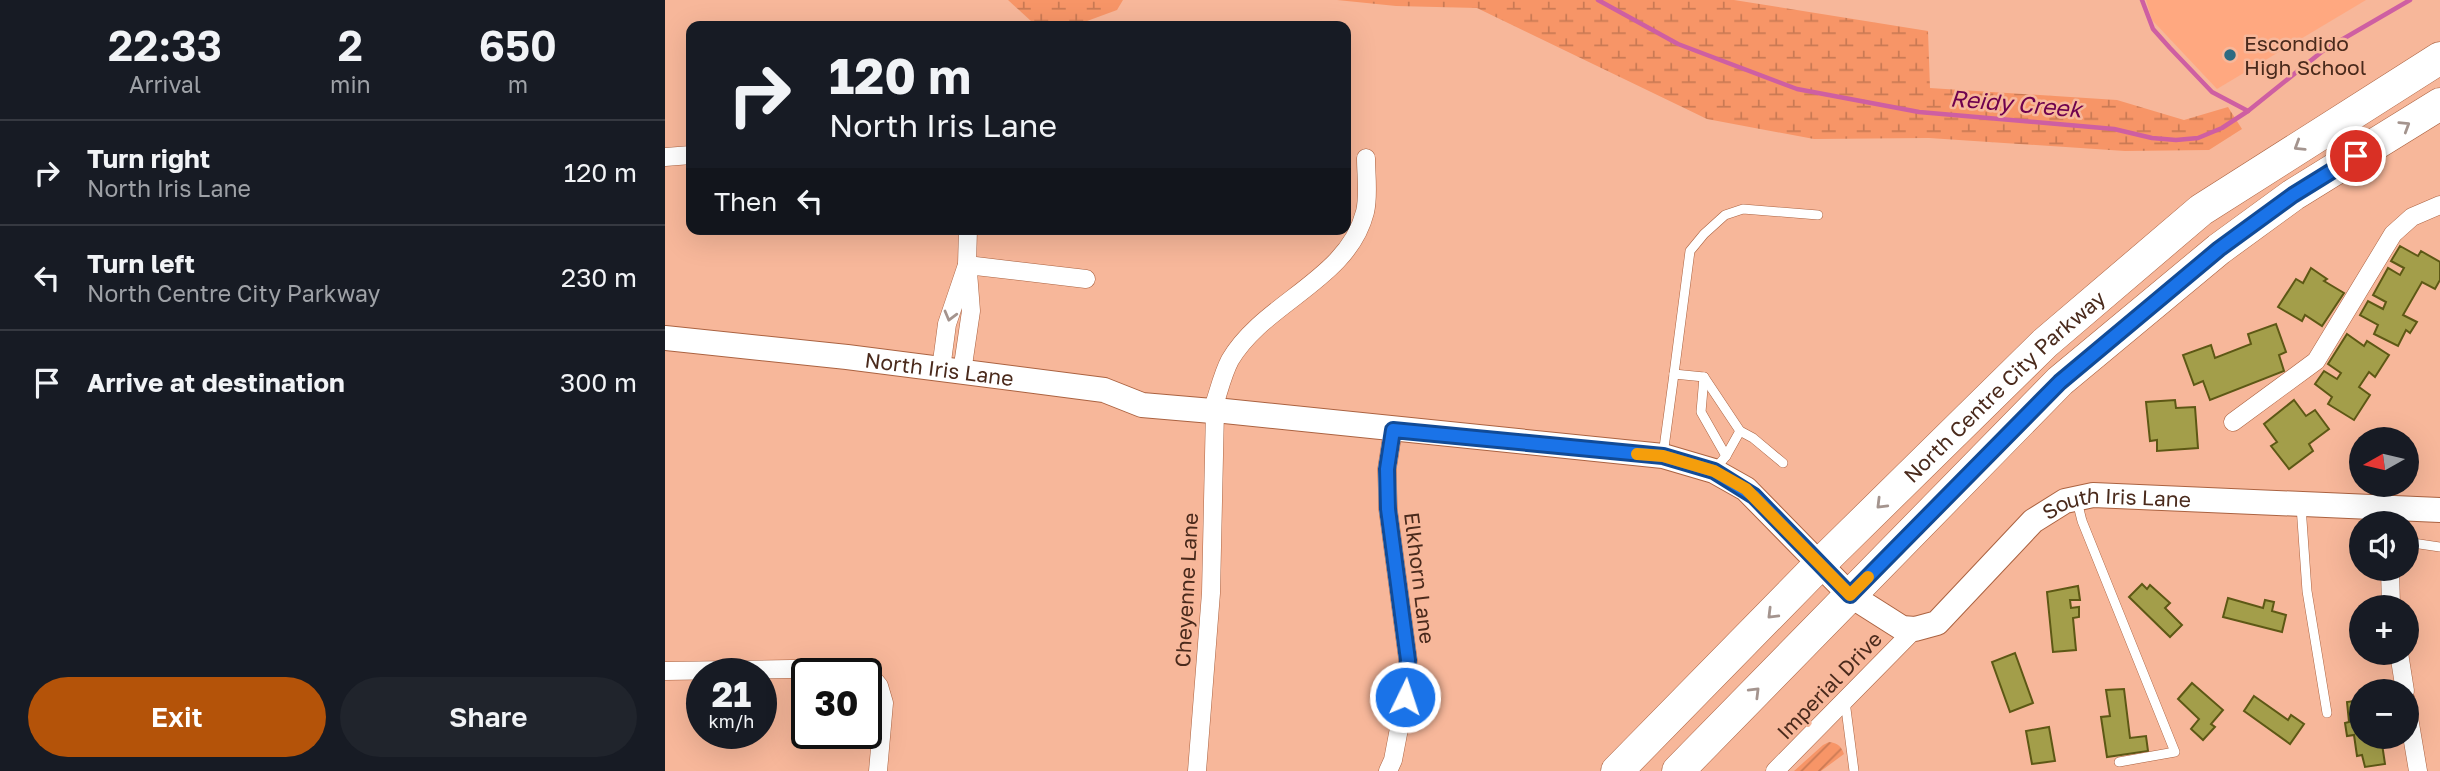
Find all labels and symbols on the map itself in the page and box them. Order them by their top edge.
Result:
place label: Escondido High School [2244,30,2366,80]
marker: Escondido High School [2222,47,2238,63]
water label: Reidy Creek [1949,83,2085,123]
one-way arrow [2397,121,2410,134]
pin [2326,126,2386,186]
one-way arrow [2294,138,2307,151]
street label: North Centre City Parkway [1898,284,2110,488]
one-way arrow [944,310,958,322]
street label: North Iris Lane [863,346,1015,391]
north arrow [2349,427,2419,497]
street label: South Iris Lane [2037,482,2192,525]
one-way arrow [1876,496,1889,509]
street label: Elkhorn Lane [1399,511,1441,645]
street label: Cheyenne Lane [1169,512,1203,668]
one-way arrow [1767,606,1780,619]
street label: Imperial Drive [1771,626,1887,744]
speed limit sign: 30 [791,658,882,749]
position arrow [1368,660,1442,734]
one-way arrow [1746,687,1759,700]

